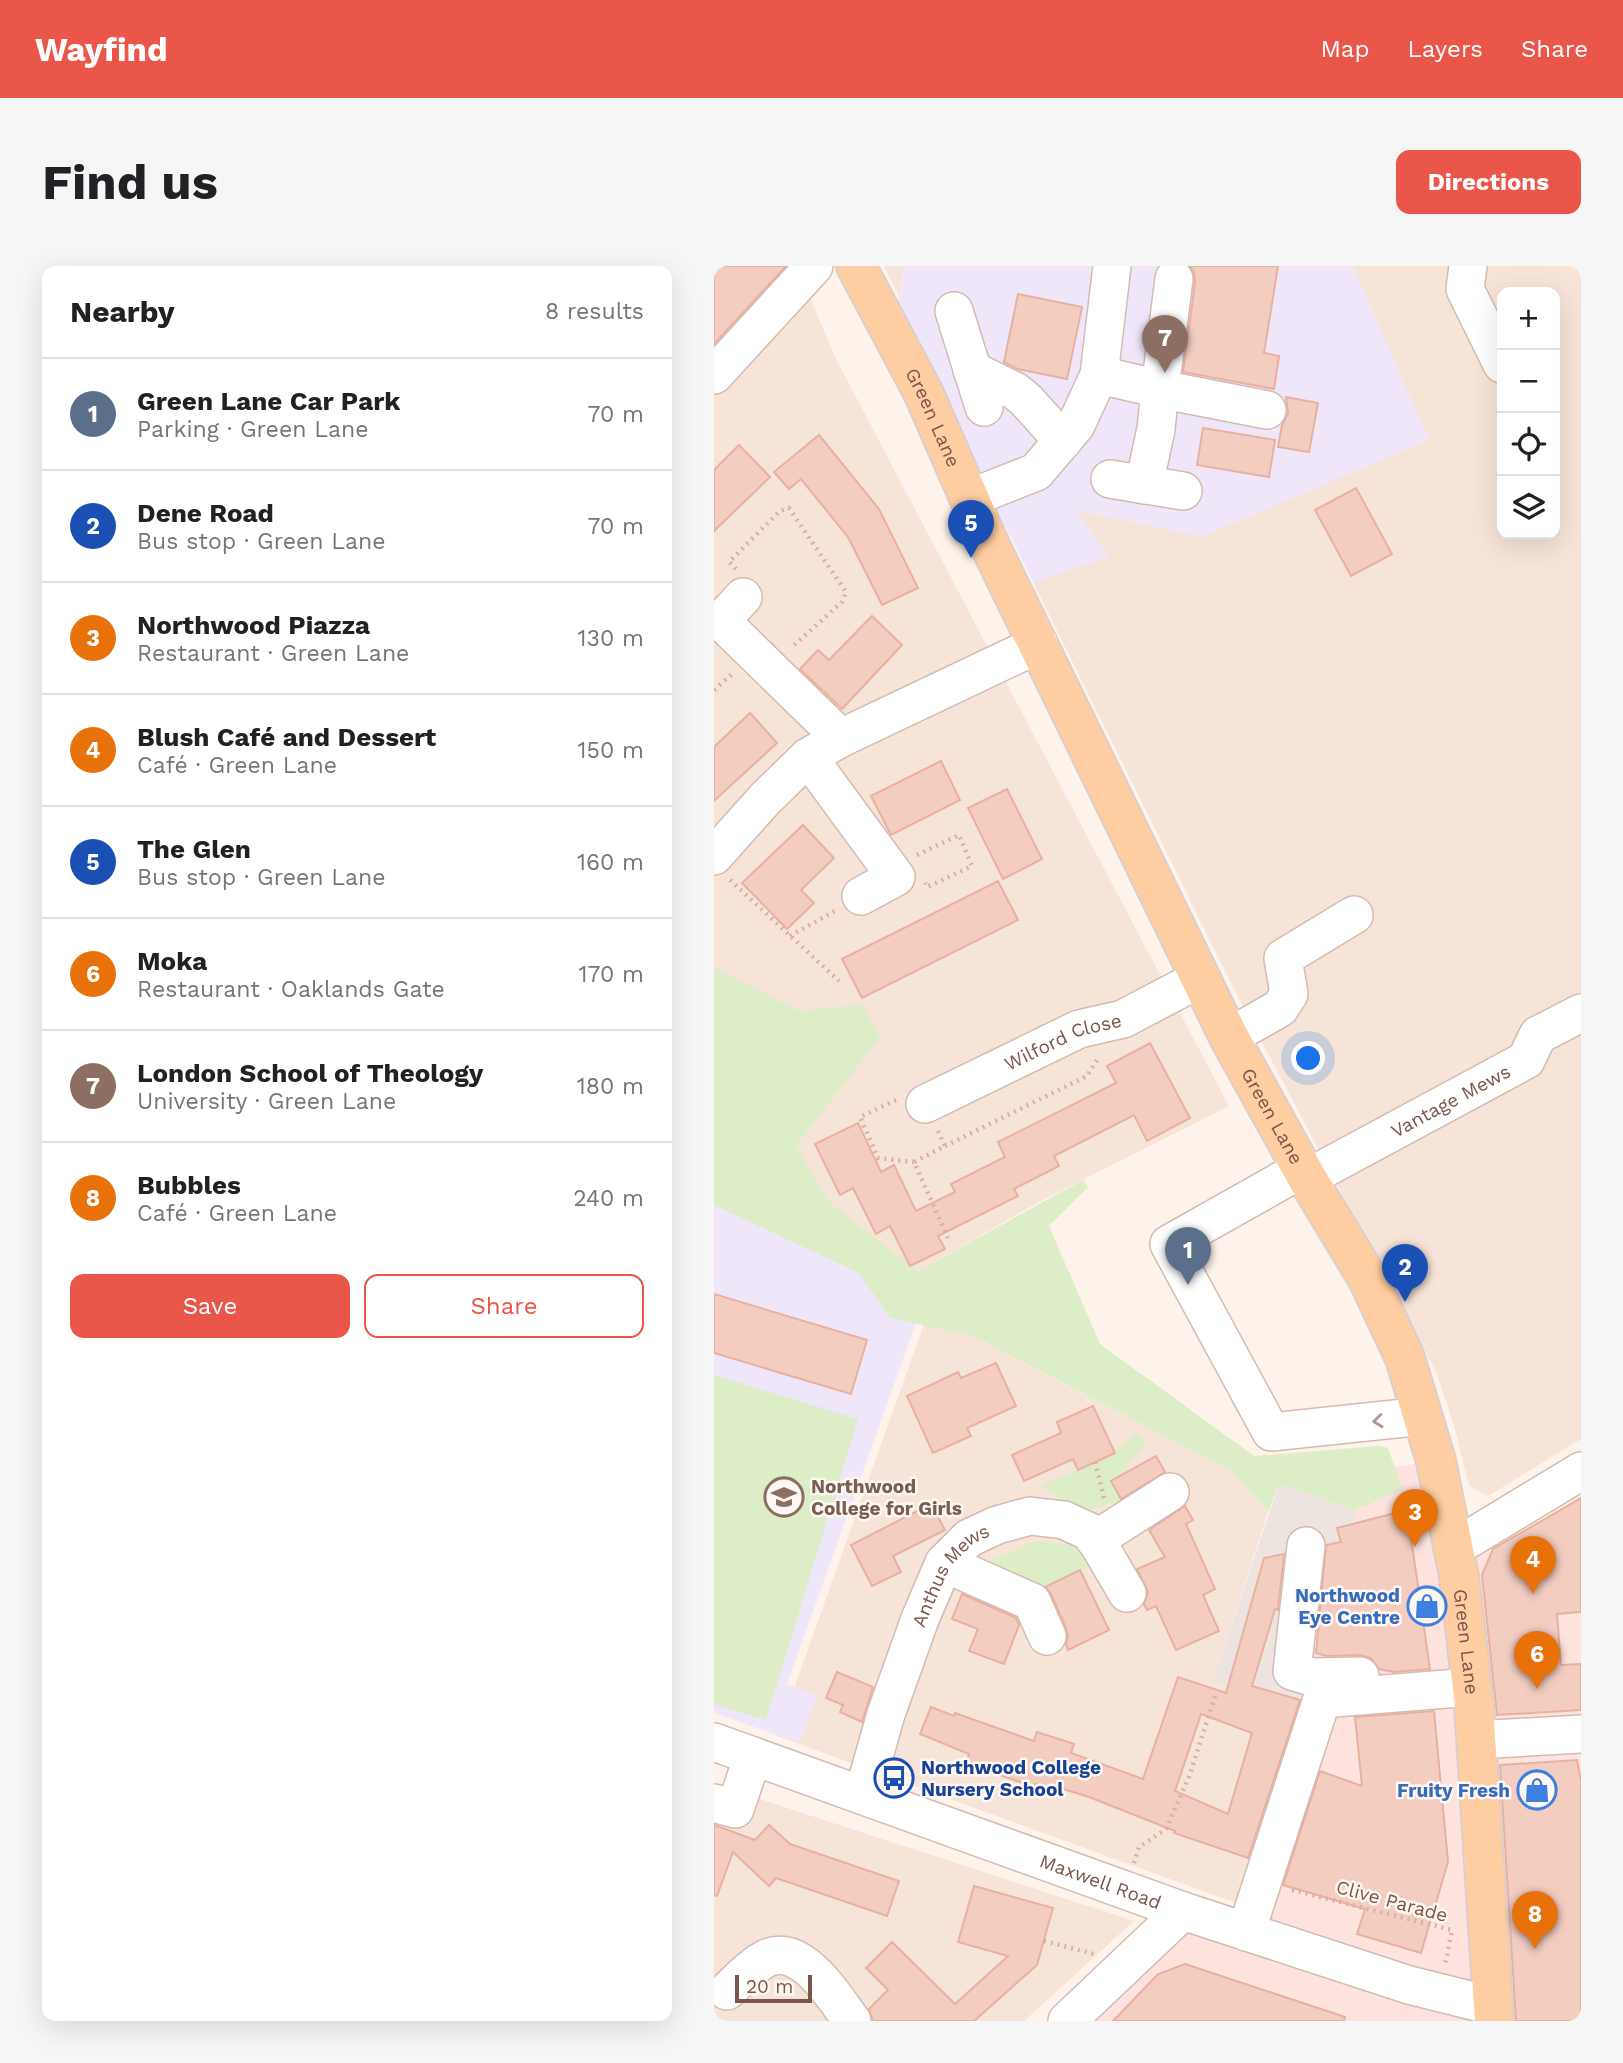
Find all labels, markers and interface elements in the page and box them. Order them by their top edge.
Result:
text: Wayfind [35,30,168,69]
text: Map [1321,35,1369,63]
text: Layers [1407,35,1483,63]
text: Share [1521,35,1588,63]
button: Directions [1396,150,1581,214]
text: Find us [42,153,218,211]
map controls [1497,287,1560,539]
button: + [1497,287,1560,350]
text: Nearby [70,294,175,329]
text: 8 results [545,298,644,325]
pin: 7 [1142,315,1188,373]
button: − [1497,350,1560,413]
street label: Green Lane [901,364,966,470]
text: Green Lane Car Park [137,386,401,416]
text: 1 [88,401,98,428]
text: 70 m [587,401,644,428]
button: locate [1497,413,1560,476]
text: Parking · Green Lane [137,416,369,443]
button: layers [1497,476,1560,539]
text: Dene Road [137,498,274,528]
pin: 5 [948,500,994,558]
text: 2 [86,513,100,540]
text: 70 m [587,513,644,540]
text: Bus stop · Green Lane [137,528,386,555]
text: Northwood Piazza [137,610,370,640]
text: 3 [86,625,100,652]
text: 130 m [578,625,644,652]
text: Restaurant · Green Lane [137,640,409,667]
text: Blush Café and Dessert [137,722,436,752]
text: 4 [86,737,100,764]
text: 150 m [578,737,644,764]
text: Café · Green Lane [137,752,337,779]
text: The Glen [137,834,251,864]
text: 5 [86,849,100,876]
text: 160 m [577,849,644,876]
text: Bus stop · Green Lane [137,864,386,891]
text: Moka [137,946,207,976]
text: 6 [86,961,100,988]
text: 170 m [579,961,644,988]
text: Restaurant · Oaklands Gate [137,976,445,1003]
street label: Wilford Close [1000,1008,1124,1075]
your location [1291,1041,1325,1075]
text: London School of Theology [137,1058,483,1088]
street label: Vantage Mews [1387,1059,1514,1142]
street label: Green Lane [1237,1064,1308,1168]
text: 7 [86,1073,100,1100]
text: 180 m [577,1073,644,1100]
text: University · Green Lane [137,1088,396,1115]
text: Bubbles [137,1170,241,1200]
text: 8 [86,1185,100,1212]
text: 240 m [573,1185,644,1212]
text: Café · Green Lane [137,1200,337,1227]
pin: 1 [1165,1227,1211,1285]
pin: 2 [1382,1244,1428,1302]
button: Save [70,1274,350,1338]
button: Share [364,1274,644,1338]
one-way arrow [1372,1413,1384,1428]
place label: Northwood College for Girls [811,1475,962,1520]
school or university icon: Northwood College for Girls [763,1476,805,1518]
pin: 3 [1392,1489,1438,1547]
street label: Anthus Mews [907,1519,993,1630]
pin: 4 [1510,1536,1556,1594]
place label: Northwood Eye Centre [1295,1584,1400,1629]
shop icon: Northwood Eye Centre [1406,1585,1448,1627]
street label: Green Lane [1449,1588,1484,1696]
pin: 6 [1514,1631,1560,1689]
place label: Northwood College Nursery School [921,1756,1101,1801]
bus stop icon: Northwood College Nursery School [873,1757,915,1799]
shop icon: Fruity Fresh [1516,1769,1558,1811]
place label: Fruity Fresh [1397,1779,1510,1802]
street label: Maxwell Road [1037,1849,1165,1914]
street label: Clive Parade [1334,1875,1450,1927]
pin: 8 [1512,1891,1558,1949]
scale bar [735,1972,812,2004]
text: 20 m [746,1975,793,1998]

